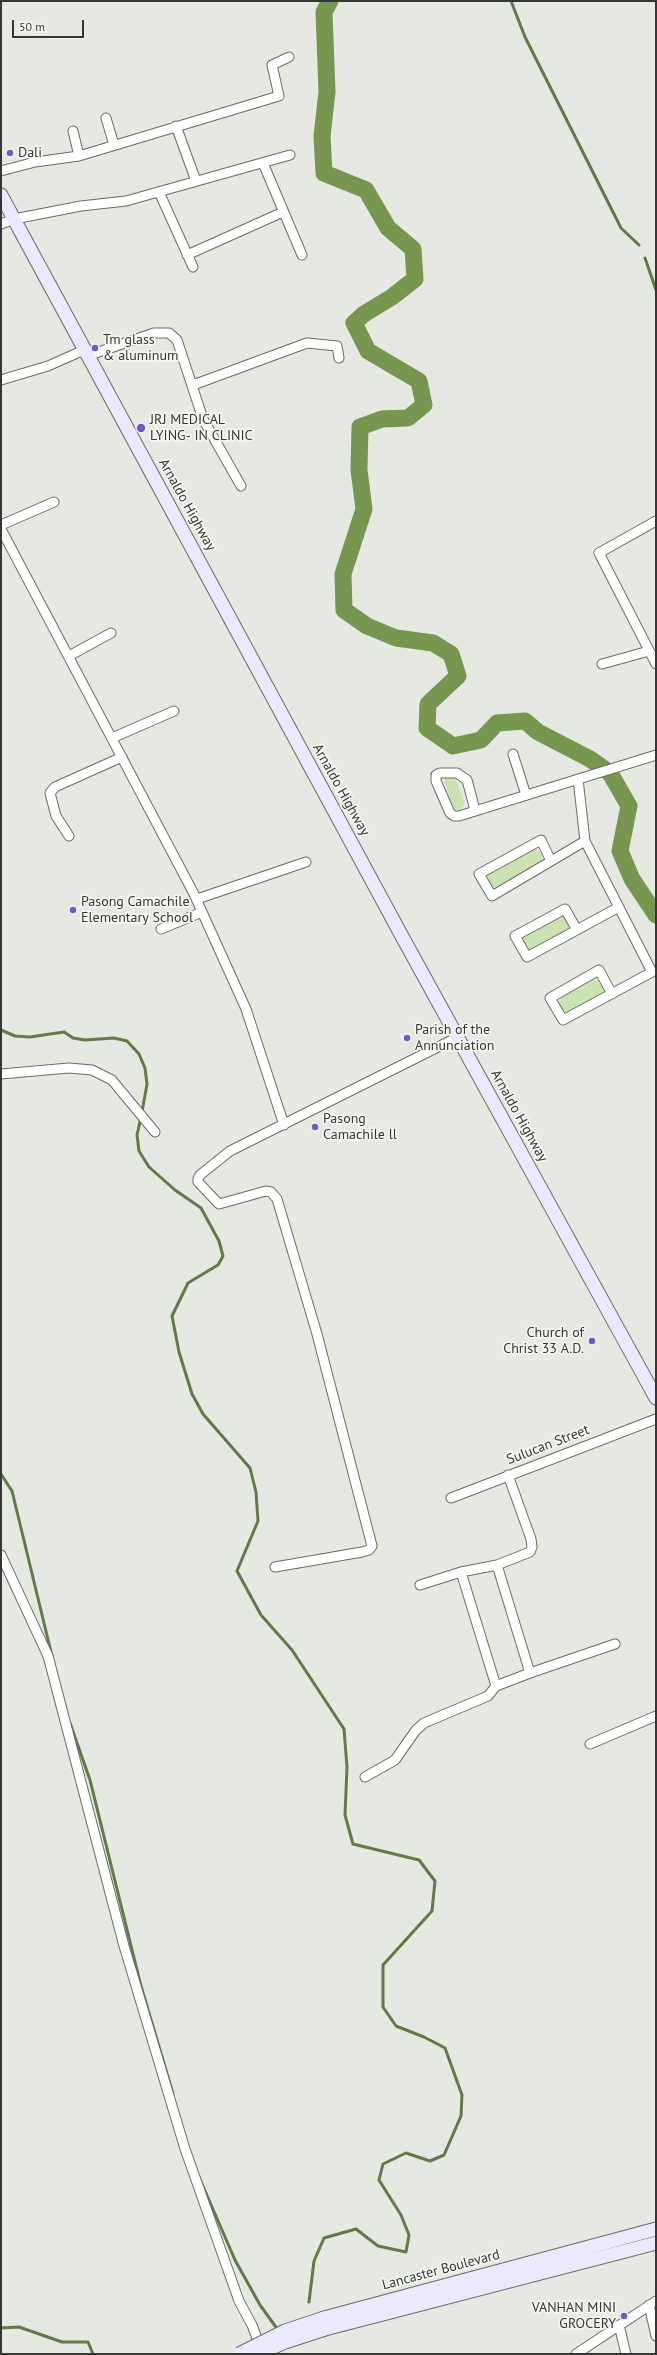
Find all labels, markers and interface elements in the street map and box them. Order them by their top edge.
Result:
scale bar [14,12,86,38]
text: 50 m [19,19,45,34]
place label: Dali [18,145,42,161]
marker: Dali [5,148,15,158]
place label: Tm glass & aluminum [103,332,178,364]
marker: Tm glass & aluminum [90,343,100,353]
place label: JRJ MEDICAL LYING- IN CLINIC [150,412,252,444]
marker: JRJ MEDICAL LYING- IN CLINIC [135,422,147,434]
street label: Arnaldo Highway [155,456,219,554]
street label: Arnaldo Highway [309,741,373,839]
place label: Pasong Camachile Elementary School [81,894,193,926]
marker: Pasong Camachile Elementary School [68,905,78,915]
place label: Parish of the Annunciation [415,1022,494,1054]
marker: Parish of the Annunciation [402,1033,412,1043]
street label: Arnaldo Highway [487,1067,551,1165]
place label: Pasong Camachile ll [323,1111,397,1144]
marker: Pasong Camachile ll [310,1122,320,1132]
place label: Church of Christ 33 A.D. [503,1325,584,1358]
marker: Church of Christ 33 A.D. [587,1336,597,1346]
street label: Sulucan Street [504,1422,592,1468]
street label: Lancaster Boulevard [380,2246,502,2294]
place label: VANHAN MINI GROCERY [532,2300,616,2332]
marker: VANHAN MINI GROCERY [619,2311,629,2321]

